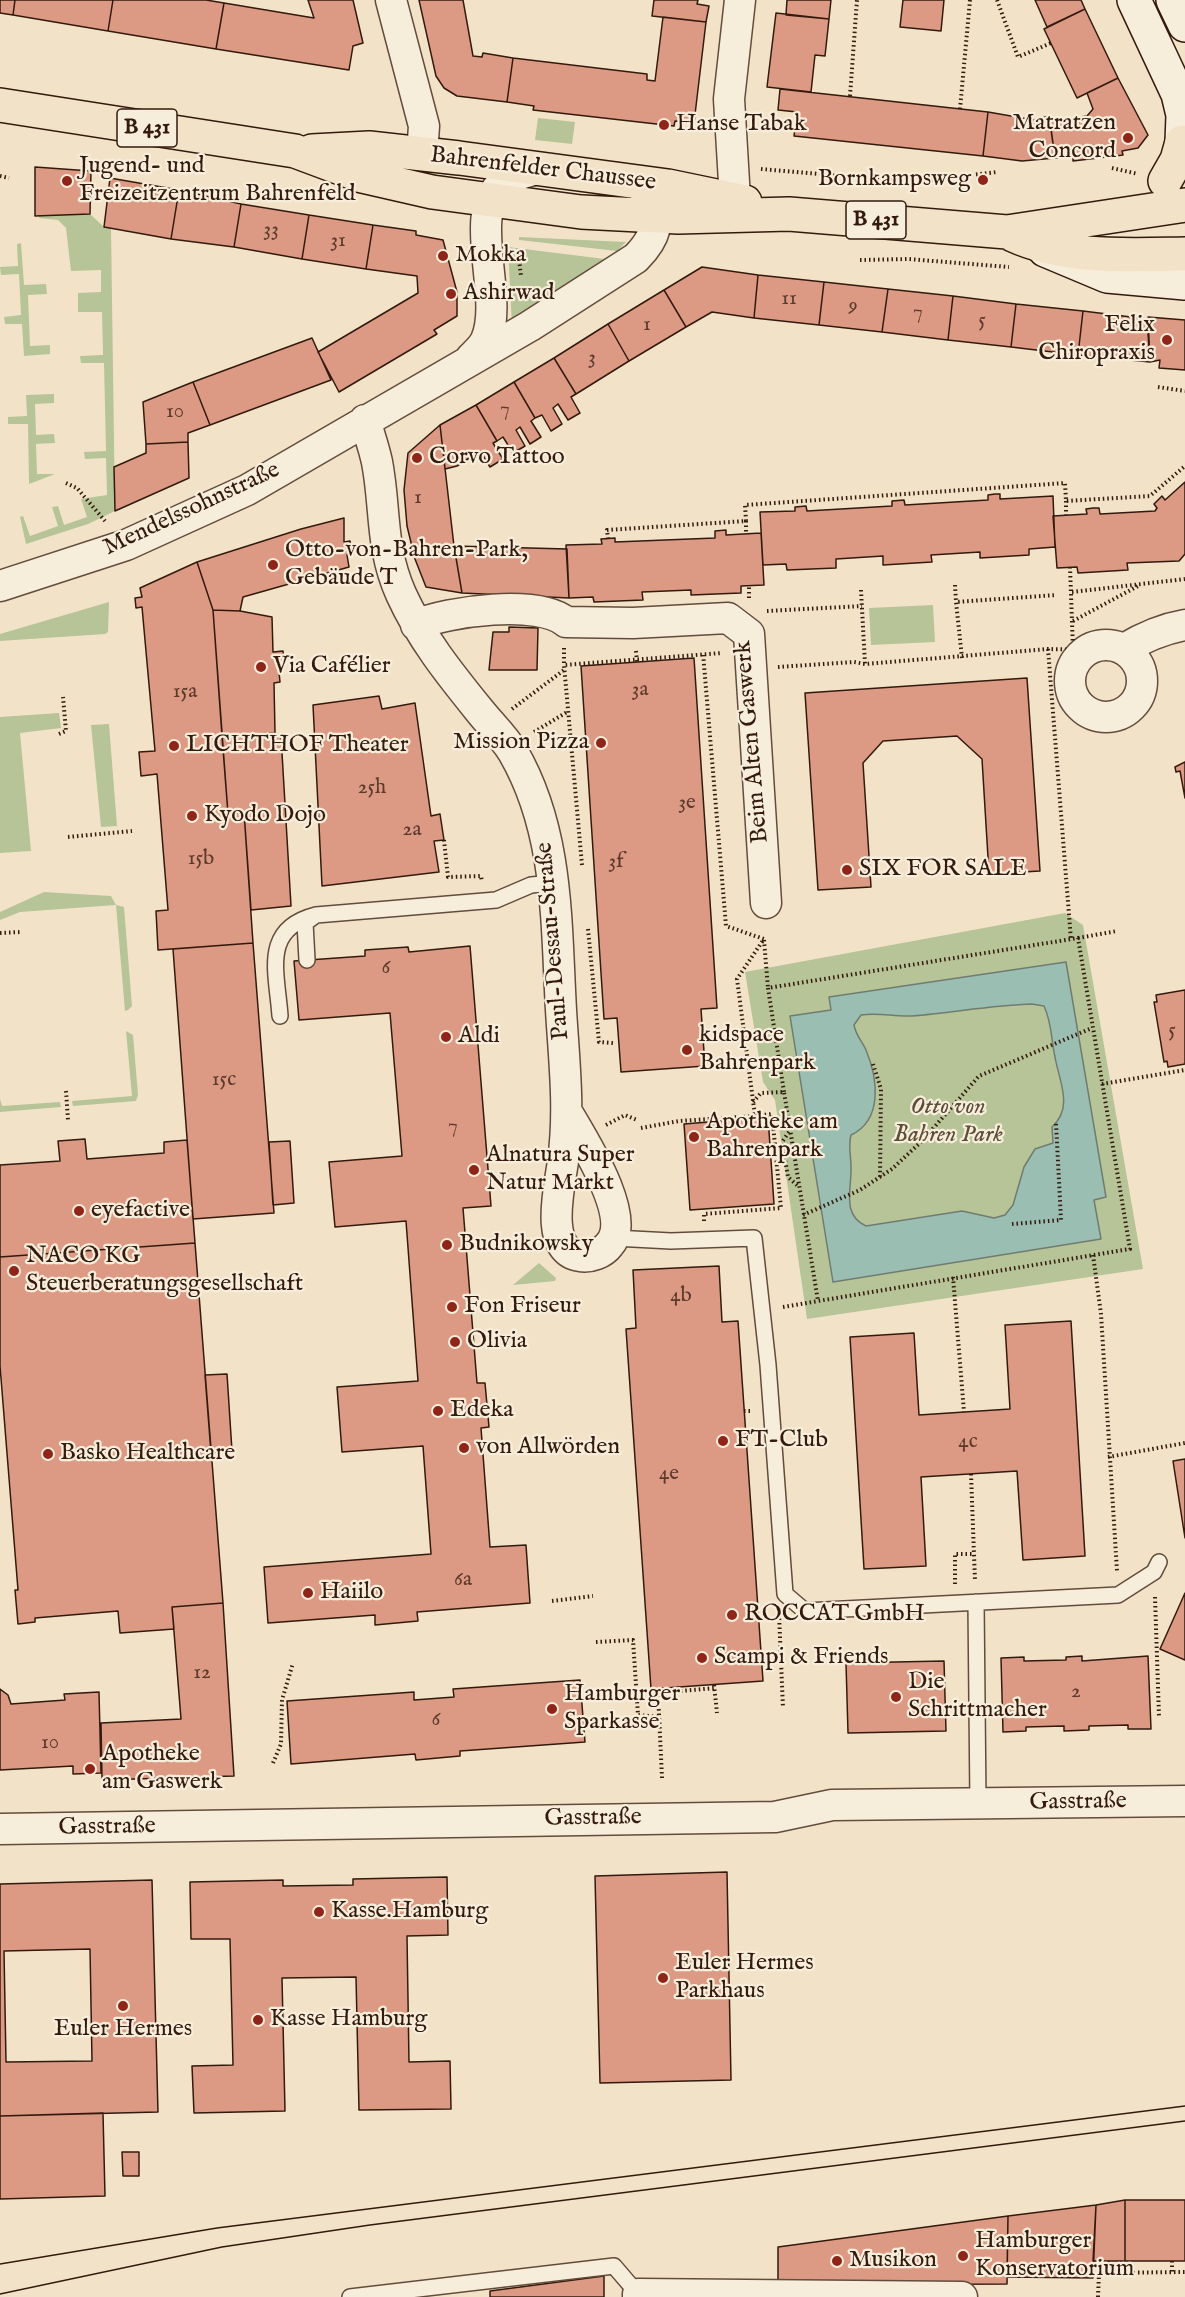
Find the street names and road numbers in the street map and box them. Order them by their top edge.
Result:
road number: B 431 [117,109,177,147]
street label: Bahrenfelder Chaussee [428,142,658,198]
road number: B 431 [846,201,906,239]
street label: Mendelssohnstraße [99,457,285,563]
street label: Beim Alten Gaswerk [730,639,776,845]
street label: Paul-Dessau-Straße [531,841,577,1041]
street label: Gasstraße [1029,1788,1127,1818]
street label: Gasstraße [544,1804,642,1834]
street label: Gasstraße [58,1813,156,1843]

